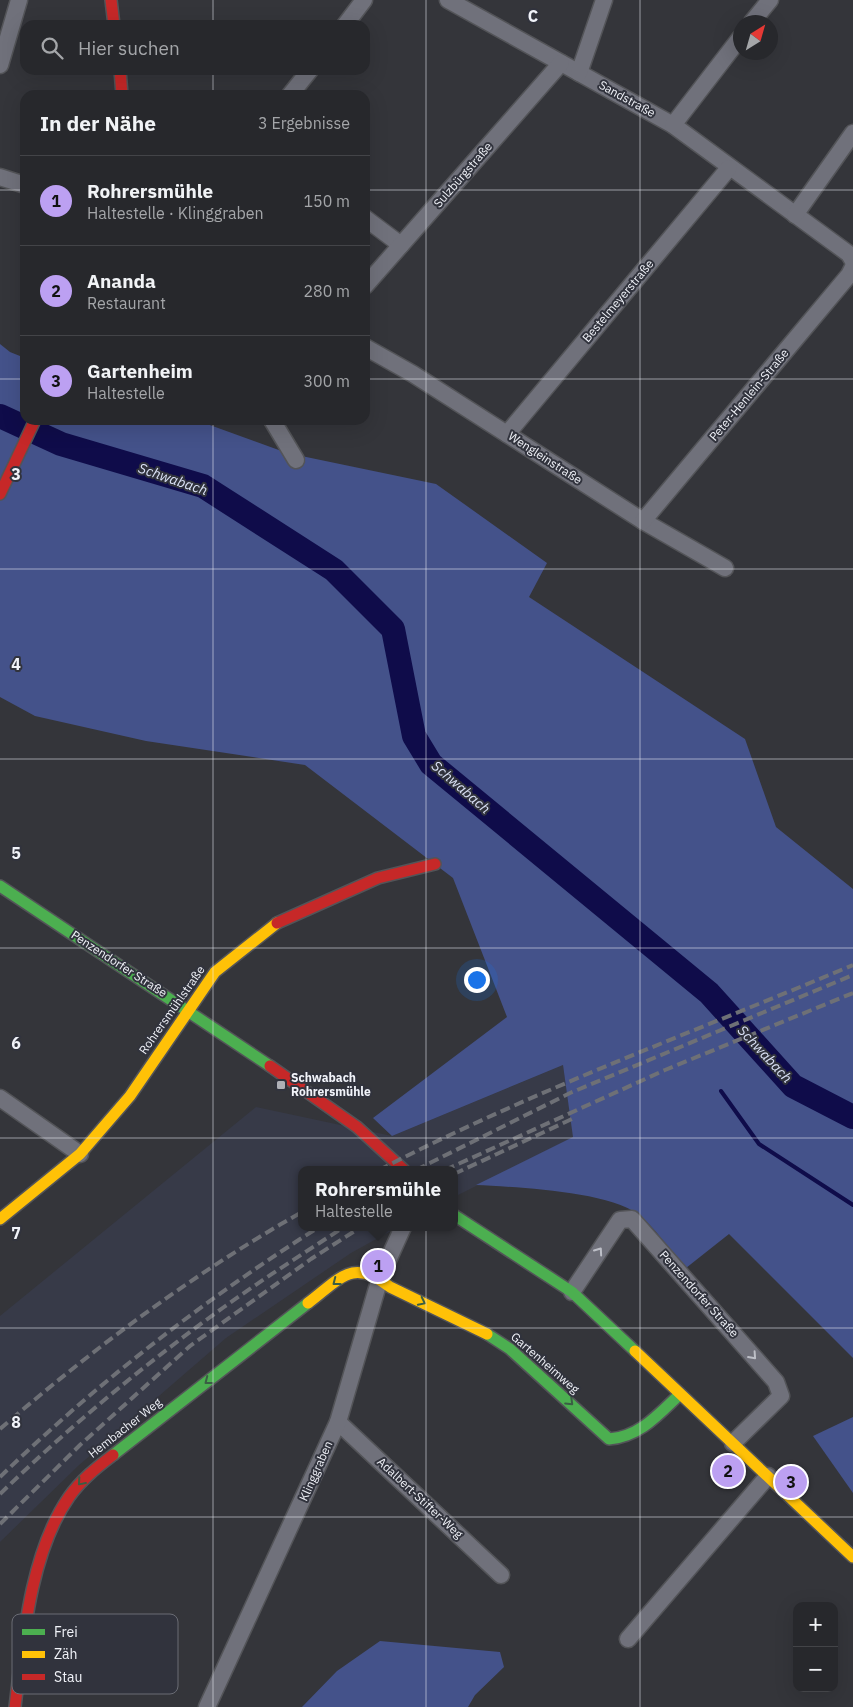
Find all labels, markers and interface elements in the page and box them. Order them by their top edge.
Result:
text: C [528,6,538,26]
north arrow [733,15,778,60]
search box [20,20,370,75]
icon: search [38,34,66,62]
text: Hier suchen [78,36,180,60]
street label: Sandstraße [596,77,658,120]
text: In der Nähe [40,109,156,137]
text: 3 Ergebnisse [258,113,350,133]
street label: Sulzbürgstraße [430,139,495,210]
text: Rohrersmühle [87,179,213,203]
text: 1 [51,191,61,211]
text: 150 m [303,191,350,211]
text: Haltestelle · Klinggraben [87,203,264,223]
street label: Bestelmeyerstraße [579,256,657,345]
text: Ananda [87,269,156,293]
text: 2 [51,281,61,301]
text: 280 m [303,281,350,301]
text: Restaurant [87,293,166,313]
street label: Peter-Henlein-Straße [706,345,792,444]
text: Gartenheim [87,359,193,383]
text: 3 [51,371,61,391]
text: 300 m [303,371,350,391]
text: Haltestelle [87,383,165,403]
street label: Wengleinstraße [506,428,585,487]
water label: Schwabach [136,459,210,499]
text: 3 [11,464,21,484]
text: 4 [11,654,21,674]
water label: Schwabach [428,757,494,817]
text: 5 [11,843,21,863]
street label: Penzendorfer Straße [69,927,170,1000]
street label: Rohrersmühlstraße [135,962,208,1057]
your location [464,967,490,993]
water label: Schwabach [734,1022,796,1087]
text: 6 [11,1033,21,1053]
place label: Schwabach Rohrersmühle [291,1070,371,1099]
marker: Schwabach Rohrersmühle [275,1079,287,1091]
popup [298,1166,458,1231]
text: Rohrersmühle [315,1177,441,1201]
text: Haltestelle [315,1201,393,1221]
text: 7 [11,1223,21,1243]
pin: 1 [362,1247,394,1285]
one-way arrow [593,1247,602,1257]
street label: Penzendorfer Straße [657,1247,742,1340]
one-way arrow [333,1276,342,1284]
one-way arrow [417,1296,426,1306]
street label: Gartenheimweg [508,1329,583,1397]
one-way arrow [748,1350,757,1359]
one-way arrow [204,1375,214,1384]
street label: Hembacher Weg [85,1394,165,1461]
one-way arrow [564,1396,573,1405]
text: 8 [11,1412,21,1432]
street label: Klinggraben [296,1438,336,1503]
pin: 2 [712,1452,744,1490]
street label: Adalbert-Stifter-Weg [374,1454,467,1542]
pin: 3 [775,1463,807,1501]
one-way arrow [78,1476,87,1485]
map controls [793,1602,838,1692]
button: + [793,1602,838,1647]
legend [12,1614,178,1694]
text: Frei [54,1623,78,1641]
text: Zäh [54,1645,78,1663]
button: − [793,1647,838,1692]
text: Stau [54,1668,82,1686]

